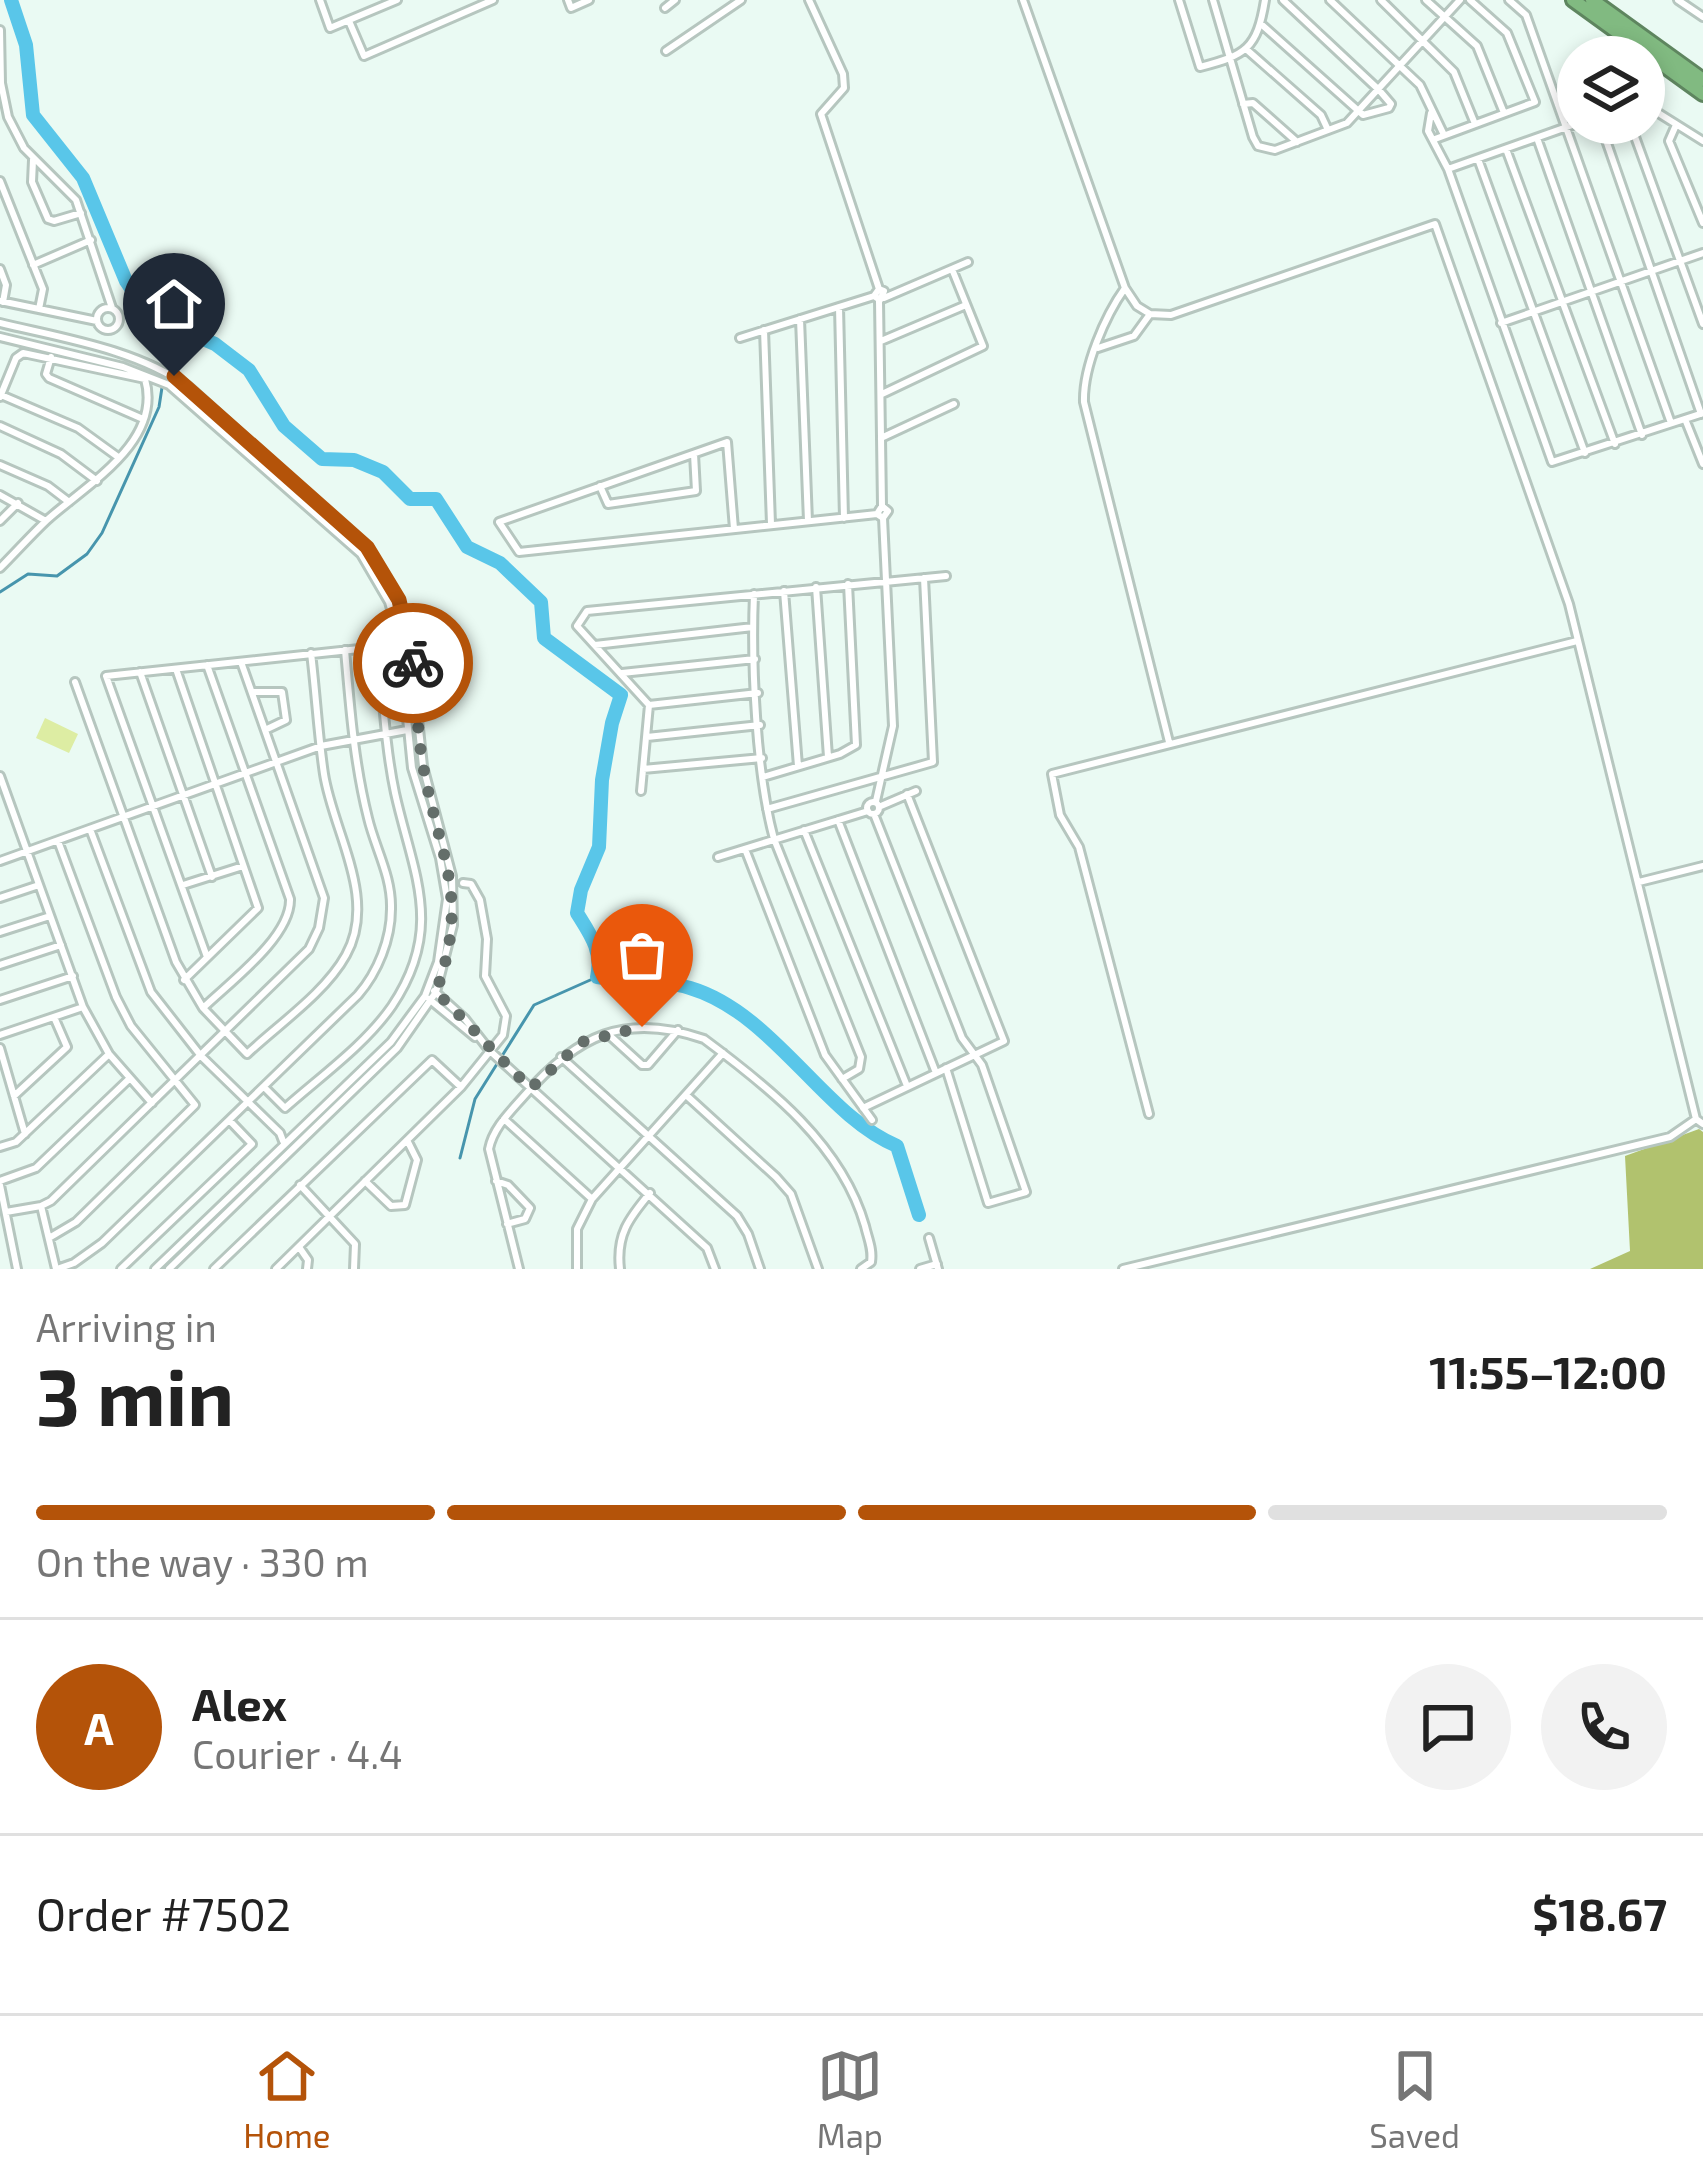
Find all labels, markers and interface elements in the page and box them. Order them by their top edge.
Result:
map controls [1557,36,1665,144]
button: layers [1557,36,1665,144]
pin [123,253,225,376]
icon: home [141,271,207,337]
courier [353,603,473,723]
icon: bike [380,630,446,696]
pin [591,904,693,1027]
icon: bag [609,922,675,988]
text: Arriving in [36,1303,217,1350]
text: 11:55–12:00 [1429,1344,1667,1398]
text: 3 min [36,1348,234,1442]
text: On the way · 330 m [36,1538,369,1585]
button: chat [1385,1664,1511,1790]
button: phone [1541,1664,1667,1790]
text: Alex [192,1676,287,1730]
text: A [84,1700,114,1754]
text: Courier · 4.4 [192,1730,403,1777]
text: Order #7502 [36,1886,291,1940]
text: $18.67 [1532,1886,1667,1940]
tab: Home [243,2043,331,2155]
tab: Map [817,2043,883,2155]
tab: Saved [1369,2043,1460,2155]

